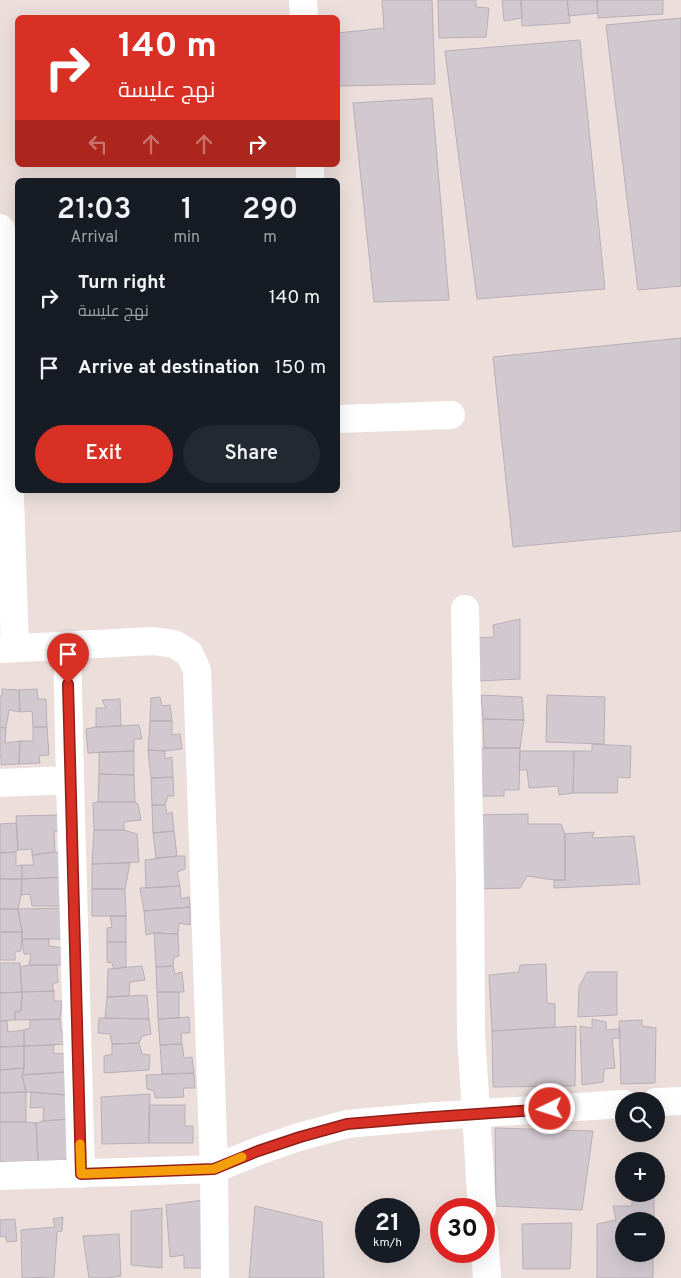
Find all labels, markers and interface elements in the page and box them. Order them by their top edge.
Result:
text: 140 m [118,25,217,69]
icon: right [35,35,100,100]
text: نهج عليسة [118,78,215,105]
icon: left [84,130,112,158]
icon: ahead [137,130,165,158]
icon: ahead [190,130,218,158]
icon: right [243,130,271,158]
text: 21:03 [57,192,132,229]
text: 1 [181,192,193,229]
text: 290 [242,192,298,229]
text: Arrival [70,228,118,248]
text: min [173,228,200,248]
text: m [263,228,277,248]
text: Turn right [78,271,166,295]
icon: right [35,284,63,312]
text: 140 m [269,286,320,310]
text: نهج عليسة [78,302,149,322]
icon: arrive [35,354,63,382]
text: Arrive at destination [78,356,259,380]
text: 150 m [274,356,326,380]
button: Exit [35,425,173,483]
button: Share [183,425,320,483]
pin [47,633,89,684]
icon: arrive [54,640,82,668]
position arrow [523,1082,575,1134]
map controls [615,1092,665,1262]
button: search [615,1092,665,1142]
button: + [615,1152,665,1202]
speed limit sign: 30 [430,1198,495,1263]
text: 21 [375,1208,400,1240]
button: − [615,1212,665,1262]
text: km/h [373,1235,402,1251]

